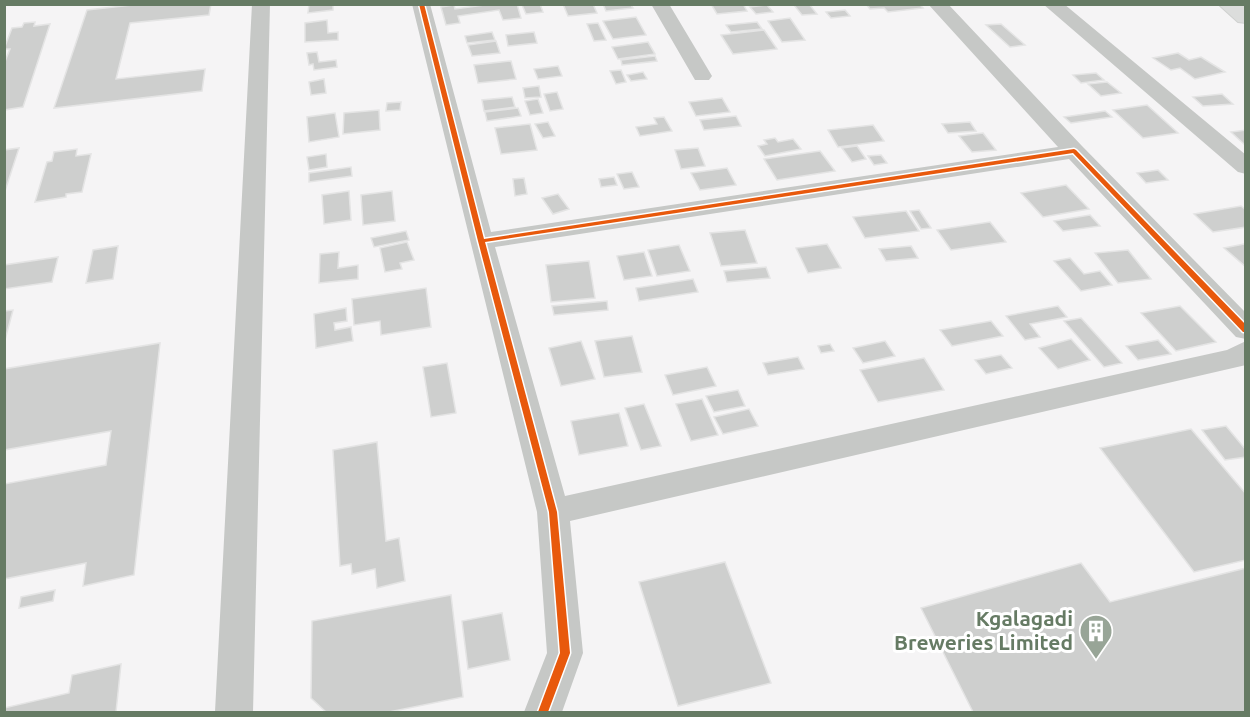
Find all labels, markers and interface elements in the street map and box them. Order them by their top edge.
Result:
place label: Kgalagadi Breweries Limited [894,606,1073,654]
building icon: Kgalagadi Breweries Limited [1078,613,1114,660]

